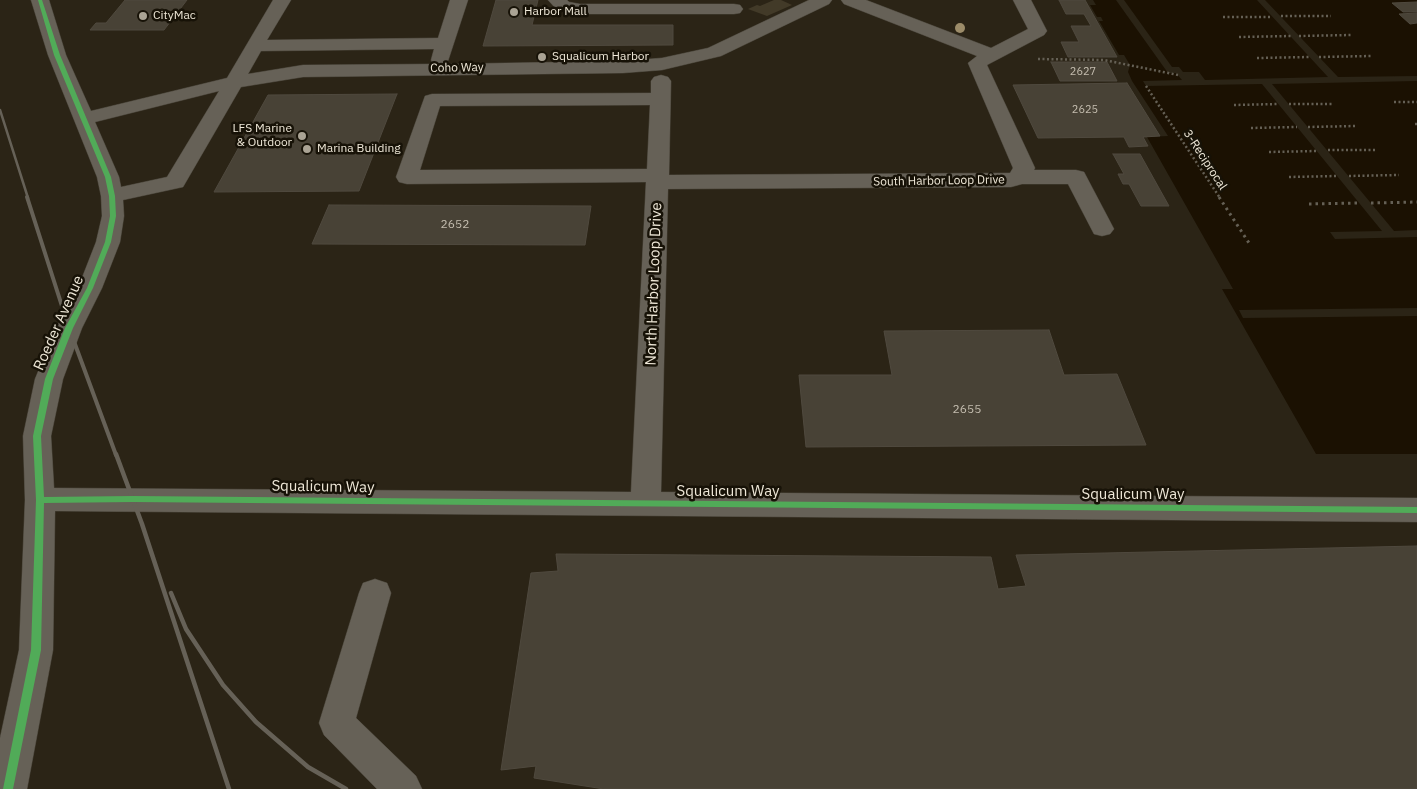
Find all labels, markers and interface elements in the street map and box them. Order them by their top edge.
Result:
place label: Harbor Mall [524,5,587,19]
marker: Harbor Mall [508,6,520,18]
place label: CityMac [153,9,196,23]
marker: CityMac [137,10,149,22]
place label: Squalicum Harbor [552,50,649,64]
marker: Squalicum Harbor [536,51,548,63]
street label: Coho Way [430,60,484,76]
house number: 2627 [1070,65,1096,79]
house number: 2625 [1072,103,1098,117]
place label: LFS Marine & Outdoor [233,122,292,150]
street label: 3-Reciprocal [1180,127,1230,193]
marker: LFS Marine & Outdoor [296,130,308,142]
place label: Marina Building [317,142,401,156]
marker: Marina Building [301,143,313,155]
street label: South Harbor Loop Drive [873,173,1005,189]
street label: North Harbor Loop Drive [642,202,666,366]
house number: 2652 [441,218,469,232]
street label: Roeder Avenue [30,273,88,373]
house number: 2655 [953,403,981,417]
street label: Squalicum Way [271,477,375,497]
street label: Squalicum Way [676,483,780,501]
street label: Squalicum Way [1081,486,1185,504]

